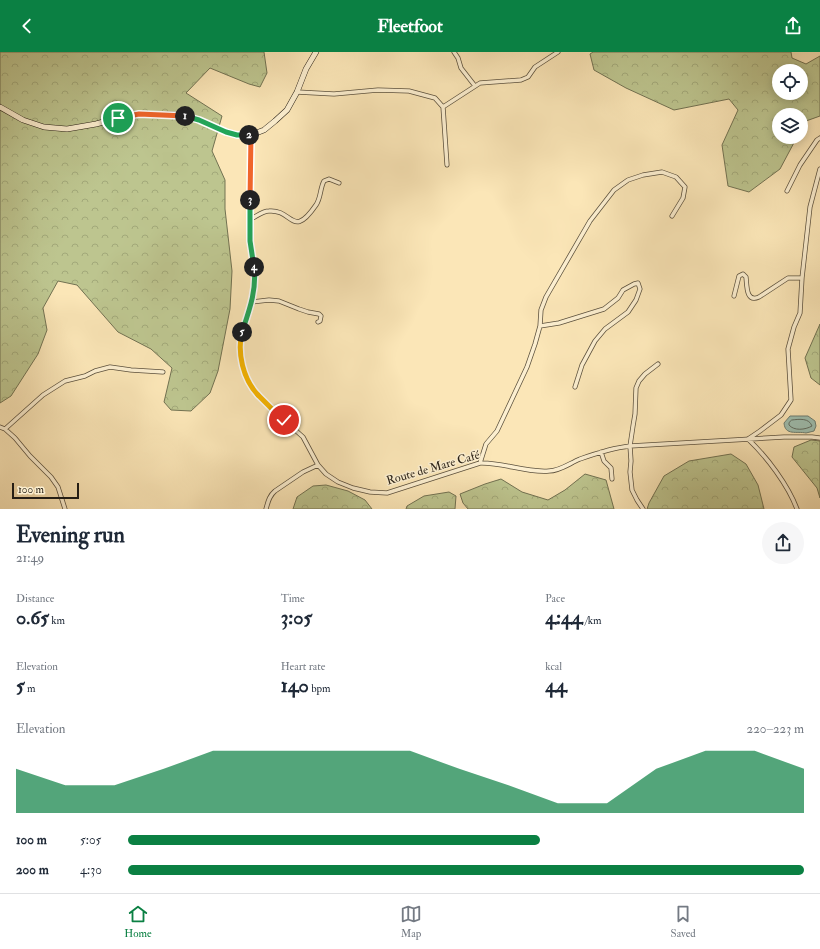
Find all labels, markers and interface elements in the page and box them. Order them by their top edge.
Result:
icon: back [16,15,38,37]
text: Fleetfoot [377,15,443,38]
icon: share [782,15,804,37]
map controls [772,64,808,144]
button: locate [772,64,808,100]
pin [101,101,135,135]
pin: 1 [175,106,195,126]
icon: arrive [107,107,129,129]
button: layers [772,108,808,144]
text: 1 [183,109,187,122]
pin: 2 [239,125,259,145]
text: 2 [246,128,252,141]
pin: 3 [240,190,260,210]
text: 3 [248,193,252,206]
pin: 4 [244,257,264,277]
text: 4 [251,260,257,273]
pin: 5 [232,322,252,342]
text: 5 [240,325,244,338]
pin [267,403,301,437]
icon: check [273,409,295,431]
street label: Route de Mare Café [385,447,482,488]
scale bar [12,481,79,500]
text: 100 m [18,483,44,496]
text: Evening run [16,521,125,549]
button: share [762,522,804,564]
text: 21:49 [16,550,44,566]
text: Distance [16,592,54,605]
text: Time [281,592,305,605]
text: Pace [545,592,565,605]
text: 0.65 [16,605,49,630]
text: 3:05 [281,605,312,630]
text: 4:44 [545,605,583,630]
text: km [49,614,65,627]
text: /km [583,614,602,627]
text: Elevation [16,660,58,673]
text: Heart rate [281,660,325,673]
text: kcal [545,660,562,673]
text: 5 [16,673,25,698]
text: 140 [281,673,309,698]
text: 44 [545,673,567,698]
text: m [25,682,36,695]
text: bpm [309,682,331,695]
text: Elevation [16,721,66,737]
text: 220–223 m [747,721,804,737]
text: 100 m [16,832,47,848]
text: 5:05 [80,832,101,848]
text: 200 m [16,862,49,878]
text: 4:30 [80,862,102,878]
tab: Home [124,903,152,940]
tab: Map [400,903,422,940]
tab: Saved [671,903,696,940]

